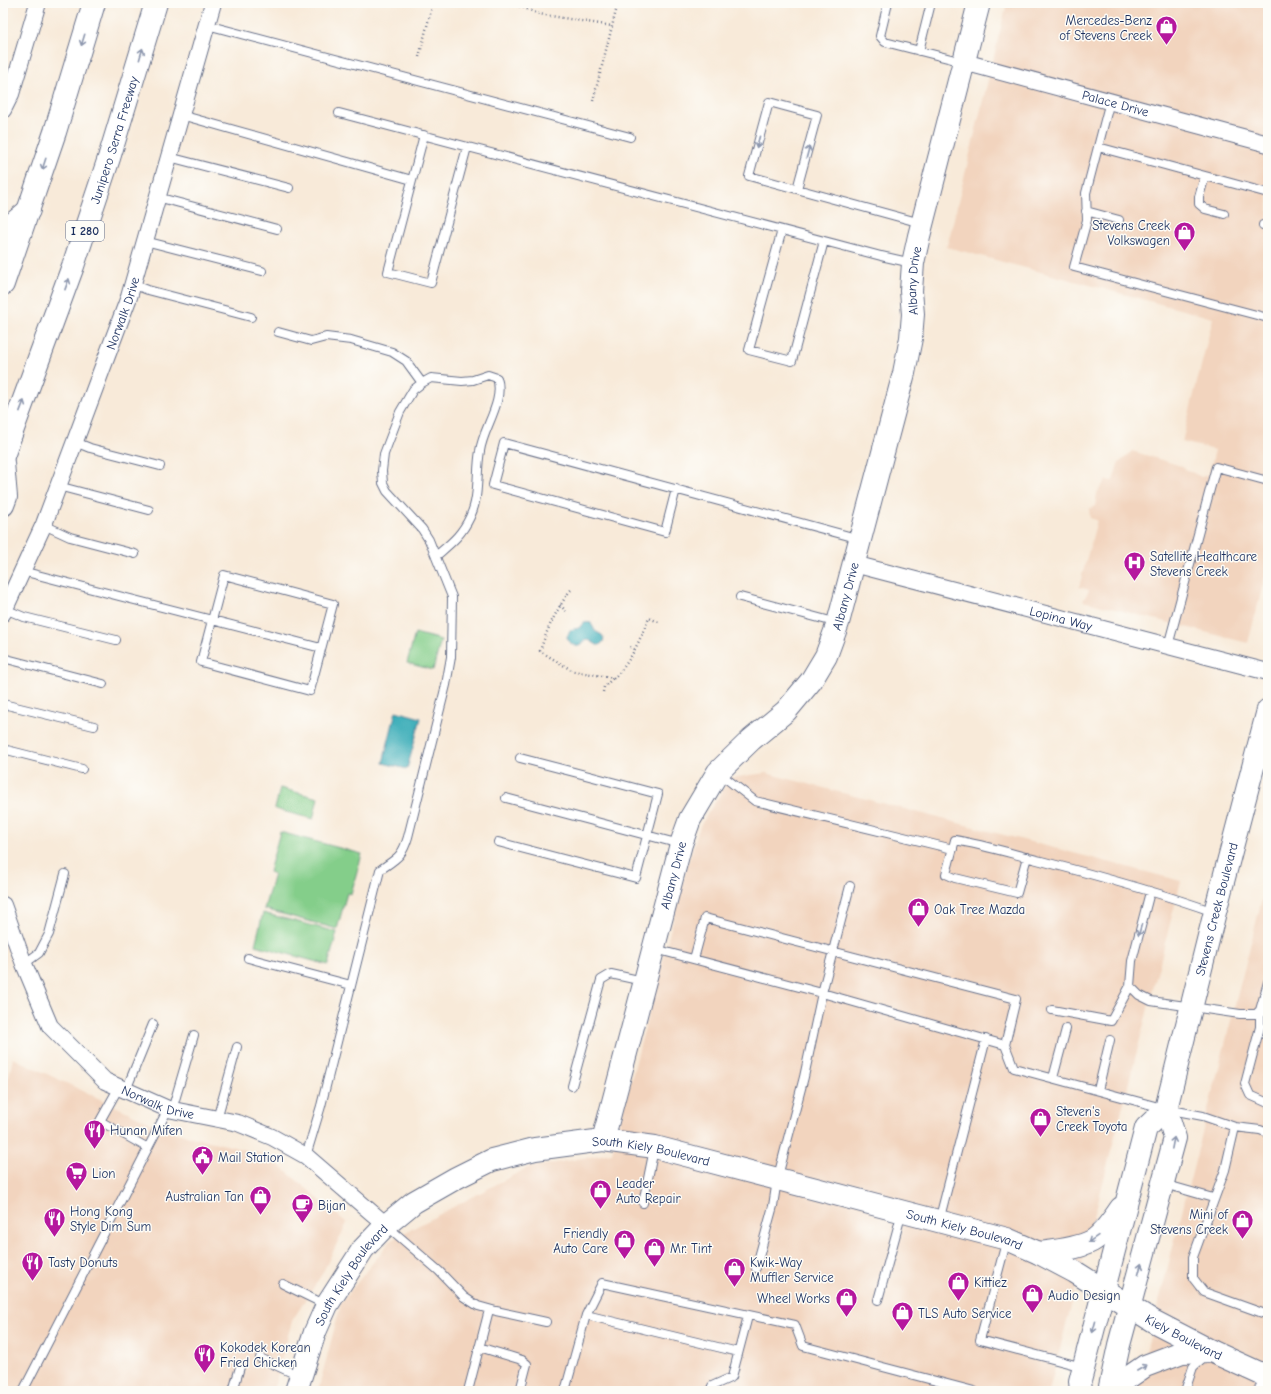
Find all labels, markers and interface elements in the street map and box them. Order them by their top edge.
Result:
place label: Mercedes-Benz of Stevens Creek [1059,13,1153,43]
shop icon: Mercedes-Benz of Stevens Creek [1154,14,1180,47]
one-way arrow [79,34,86,47]
one-way arrow [138,47,145,60]
street label: Junipero Serra Freeway [87,74,141,206]
street label: Palace Drive [1081,87,1151,120]
one-way arrow [754,136,761,149]
one-way arrow [804,145,812,158]
one-way arrow [40,158,48,170]
place label: Stevens Creek Volkswagen [1092,218,1171,248]
shop icon: Stevens Creek Volkswagen [1172,219,1198,252]
road number: I 280 [66,221,104,241]
street label: Albany Drive [904,244,925,316]
street label: Norwalk Drive [103,275,143,352]
one-way arrow [63,278,71,290]
one-way arrow [18,400,26,412]
place label: Satellite Healthcare Stevens Creek [1150,549,1258,579]
hospital icon: Satellite Healthcare Stevens Creek [1121,550,1147,583]
street label: Albany Drive [829,560,862,632]
street label: Lopina Way [1028,603,1094,634]
street label: Albany Drive [657,839,690,911]
street label: Stevens Creek Boulevard [1192,841,1241,977]
shop icon: Oak Tree Mazda [905,896,931,929]
place label: Oak Tree Mazda [934,902,1025,917]
one-way arrow [1136,923,1144,936]
street label: Norwalk Drive [119,1082,196,1122]
place label: Steven's Creek Toyota [1056,1104,1127,1134]
shop icon: Steven's Creek Toyota [1028,1105,1054,1138]
restaurant icon: Hunan Mifen [81,1117,107,1150]
place label: Hunan Mifen [110,1123,182,1138]
street label: South Kiely Boulevard [591,1133,711,1169]
one-way arrow [1169,1137,1177,1150]
public building icon: Mail Station [190,1144,216,1177]
place label: Mail Station [218,1150,284,1165]
supermarket icon: Lion [64,1160,90,1193]
place label: Lion [92,1166,116,1181]
place label: Leader Auto Repair [616,1176,681,1206]
shop icon: Leader Auto Repair [588,1177,614,1210]
shop icon: Australian Tan [247,1183,273,1216]
place label: Australian Tan [166,1189,244,1204]
cafe icon: Bijan [289,1192,315,1225]
place label: Bijan [318,1198,346,1213]
place label: Hong Kong Style Dim Sum [70,1204,151,1234]
restaurant icon: Hong Kong Style Dim Sum [41,1205,67,1238]
street label: South Kiely Boulevard [905,1206,1025,1253]
place label: Mini of Stevens Creek [1150,1207,1229,1237]
shop icon: Mini of Stevens Creek [1230,1208,1256,1241]
street label: South Kiely Boulevard [312,1221,391,1328]
place label: Friendly Auto Care [553,1226,608,1256]
shop icon: Friendly Auto Care [611,1227,637,1260]
shop icon: Mr. Tint [642,1235,668,1268]
one-way arrow [1088,1235,1099,1243]
place label: Mr. Tint [670,1241,713,1256]
restaurant icon: Tasty Donuts [19,1249,45,1282]
place label: Tasty Donuts [48,1255,118,1270]
place label: Kwik-Way Muffler Service [750,1255,834,1285]
shop icon: Kwik-Way Muffler Service [721,1256,747,1289]
one-way arrow [1137,1262,1144,1275]
shop icon: Kittiez [946,1269,972,1302]
place label: Kittiez [974,1275,1007,1290]
shop icon: Audio Design [1019,1282,1045,1315]
shop icon: Wheel Works [833,1285,859,1318]
place label: Audio Design [1048,1288,1120,1303]
place label: Wheel Works [757,1291,830,1306]
shop icon: TLS Auto Service [890,1300,916,1333]
place label: TLS Auto Service [918,1306,1012,1321]
street label: Kiely Boulevard [1142,1311,1224,1363]
one-way arrow [1090,1320,1098,1333]
place label: Kokodek Korean Fried Chicken [220,1340,311,1370]
restaurant icon: Kokodek Korean Fried Chicken [191,1341,217,1374]
one-way arrow [1136,1364,1148,1372]

